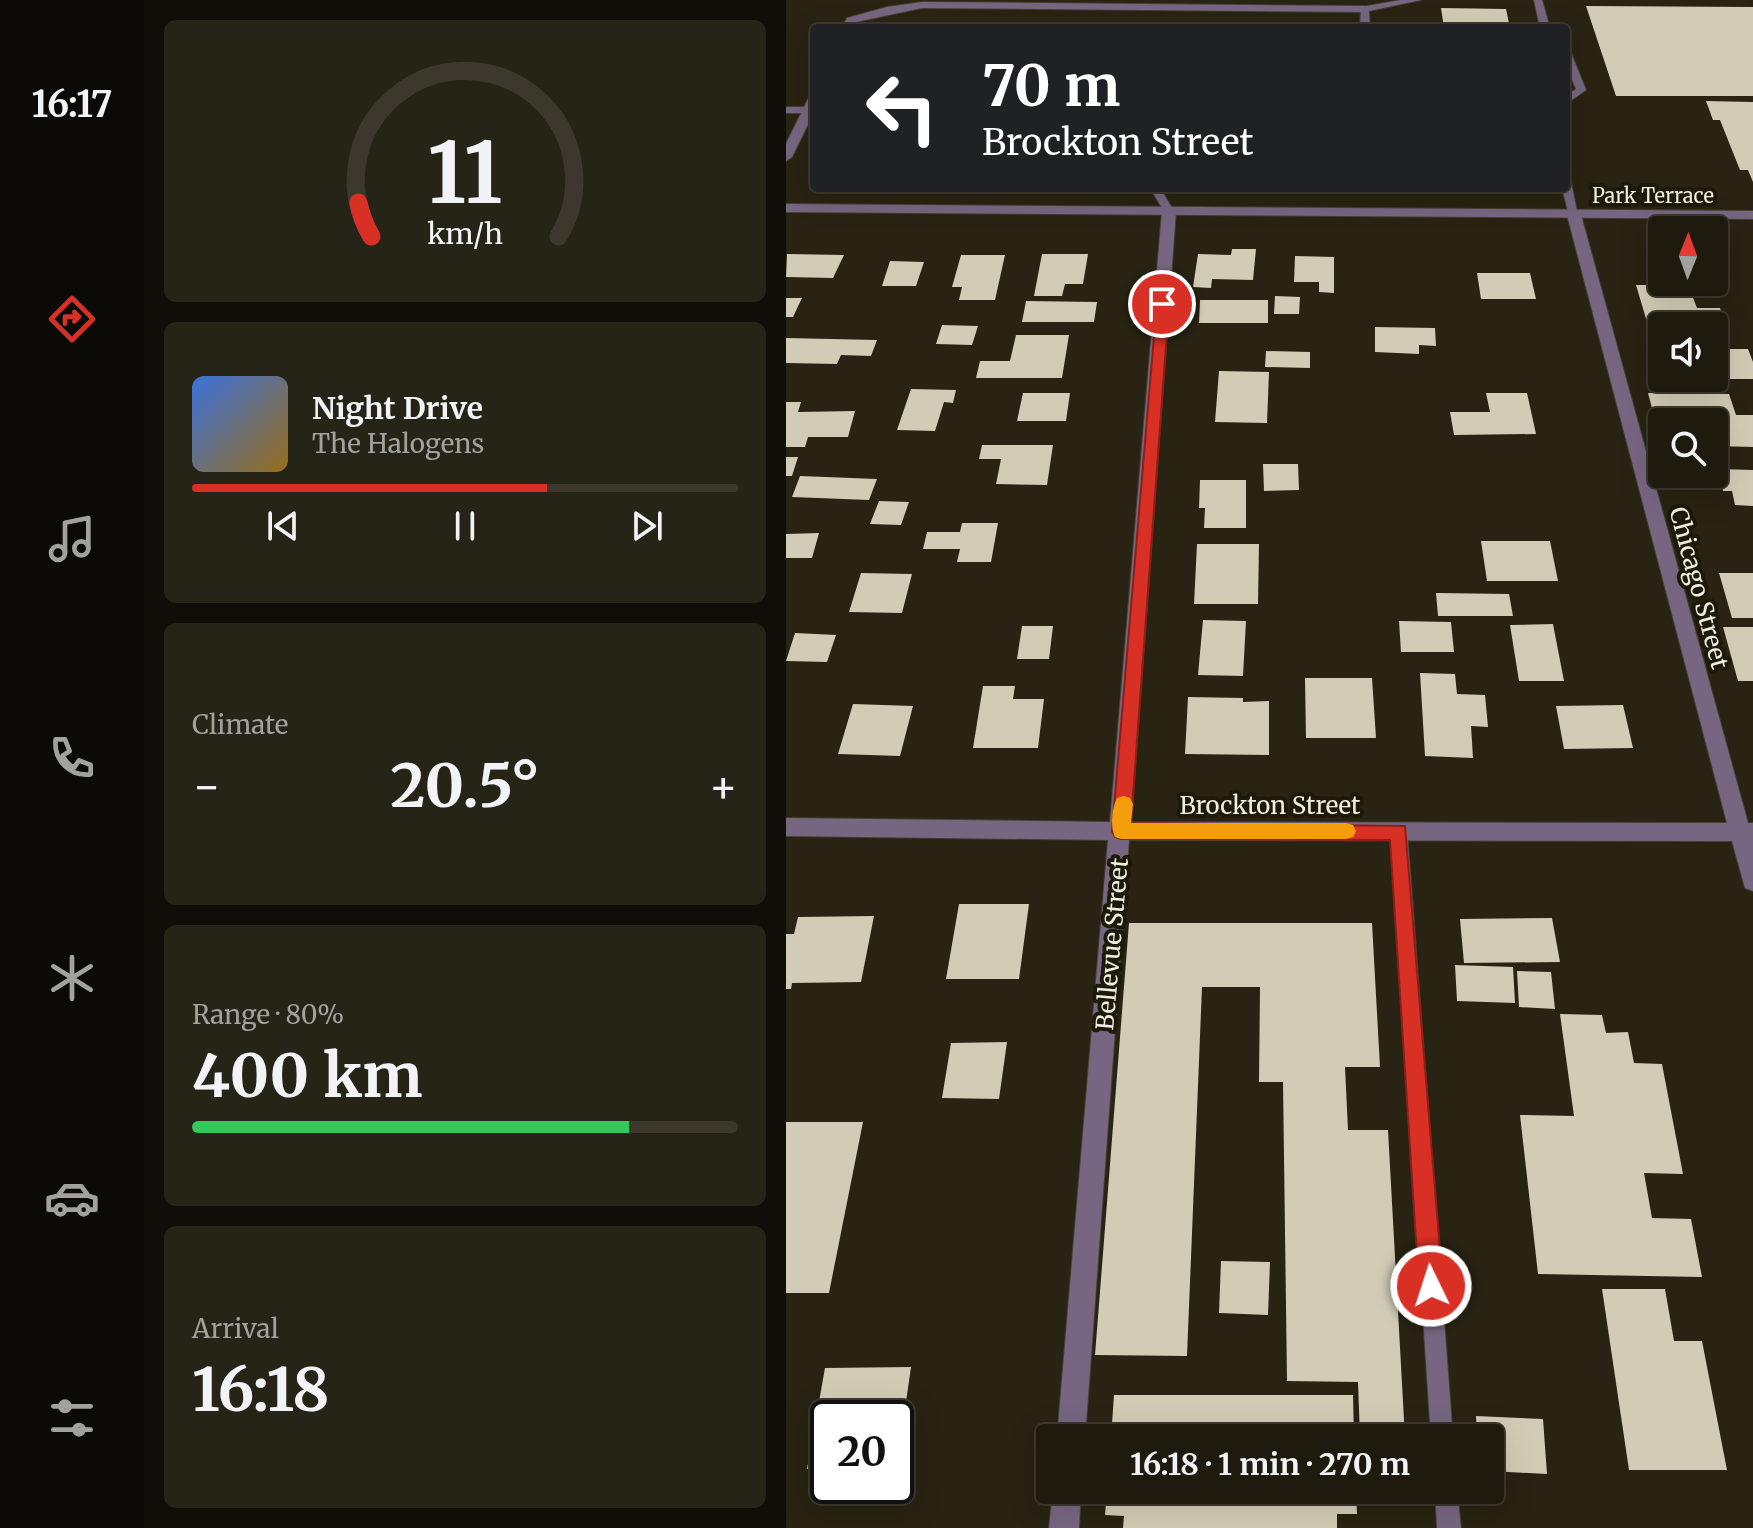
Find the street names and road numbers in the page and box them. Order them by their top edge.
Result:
street label: Park Terrace [1592,183,1714,208]
street label: Chicago Street [1662,504,1736,673]
street label: Brockton Street [1180,790,1361,821]
street label: Bellevue Street [1089,856,1135,1031]

